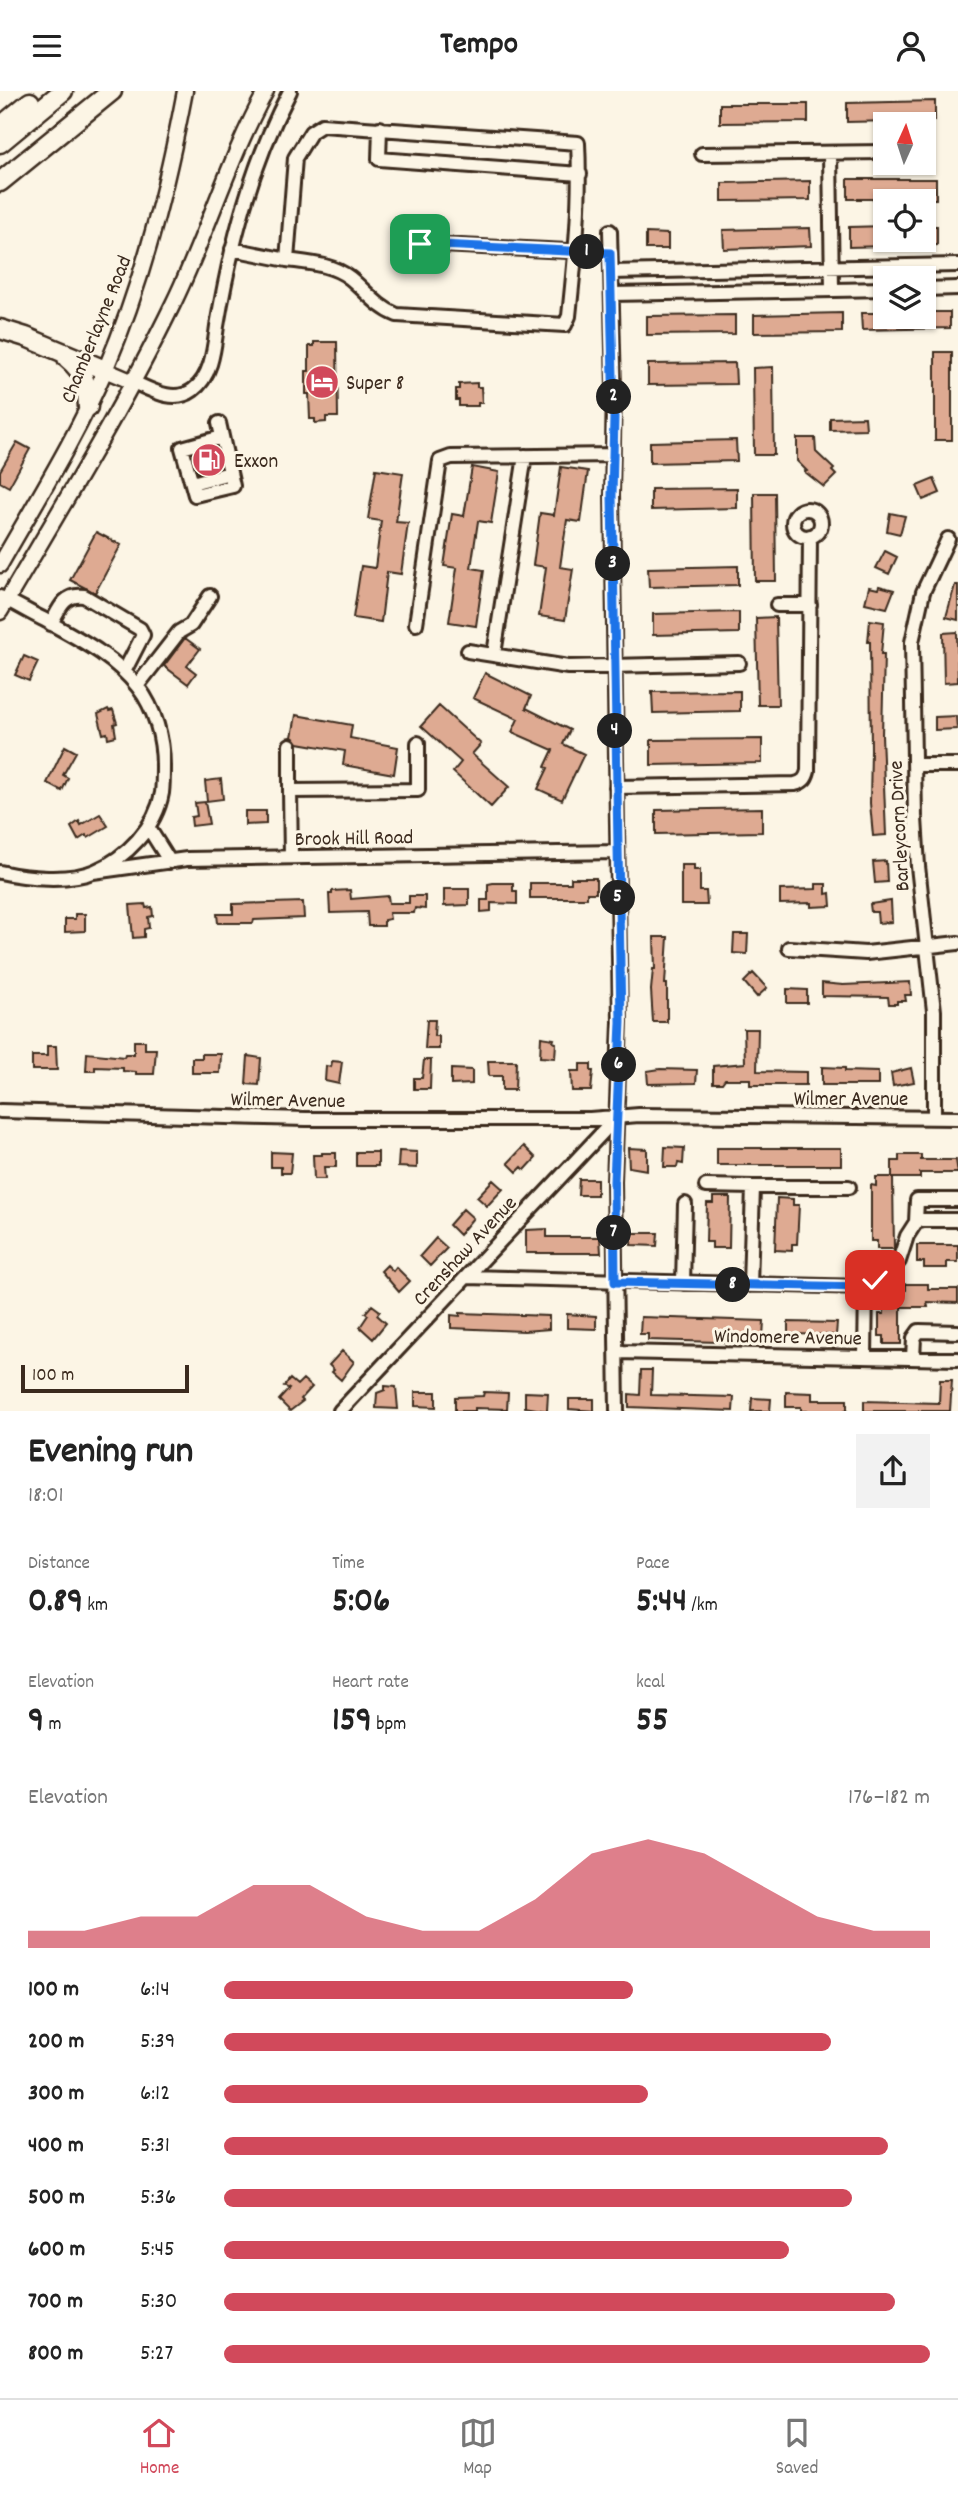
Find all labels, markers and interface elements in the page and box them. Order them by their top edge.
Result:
text: Tempo [440,23,518,69]
icon: menu [28,27,66,65]
icon: person [892,27,930,65]
north arrow [873,112,936,175]
map controls [873,112,936,329]
button: locate [873,189,936,252]
pin [390,214,450,274]
icon: arrive [401,225,439,263]
pin: 1 [570,235,604,269]
text: 1 [584,238,589,265]
street label: Chamberlayne Road [55,252,141,408]
button: layers [873,266,936,329]
hotel icon: Super 8 [303,363,341,401]
place label: Super 8 [346,370,404,400]
pin: 2 [596,379,632,415]
text: 2 [609,383,618,410]
fuel station icon: Exxon [190,441,228,479]
place label: Exxon [234,448,278,478]
pin: 3 [596,547,630,581]
text: 3 [608,550,617,577]
pin: 4 [598,713,632,749]
text: 4 [611,717,618,744]
street label: Barleycorn Drive [883,760,919,892]
street label: Brook Hill Road [295,824,414,856]
pin: 5 [600,881,636,915]
text: 5 [613,884,622,911]
pin: 6 [602,1047,636,1083]
text: 6 [614,1051,623,1078]
street label: Wilmer Avenue [230,1086,346,1118]
street label: Wilmer Avenue [794,1086,908,1116]
street label: Crenshaw Avenue [407,1190,525,1314]
pin: 7 [596,1215,632,1251]
text: 7 [610,1219,617,1246]
pin [845,1250,905,1310]
icon: check [856,1261,894,1299]
pin: 8 [716,1267,750,1303]
text: 8 [729,1271,736,1298]
street label: Windomere Avenue [714,1323,862,1355]
scale bar [21,1362,189,1394]
text: 100 m [32,1363,74,1390]
text: Evening run [28,1426,193,1481]
button: share [856,1434,930,1508]
text: 18:01 [28,1480,64,1513]
text: Distance [28,1551,90,1578]
text: Time [332,1551,365,1578]
text: Pace [636,1551,670,1578]
text: 0.89 [28,1578,83,1628]
text: 5:06 [332,1578,390,1628]
text: 5:44 [636,1578,687,1628]
text: km [83,1593,108,1620]
text: /km [687,1593,718,1620]
text: Elevation [28,1670,94,1697]
text: Heart rate [332,1670,409,1697]
text: kcal [636,1670,665,1697]
text: 9 [28,1697,44,1747]
text: 159 [332,1697,372,1747]
text: 55 [636,1697,668,1747]
text: m [44,1712,61,1739]
text: bpm [372,1712,406,1739]
text: Elevation [28,1782,108,1815]
text: 176–182 m [848,1782,930,1815]
text: 100 m [28,1974,79,2007]
text: 6:14 [140,1974,170,2007]
text: 200 m [28,2026,84,2059]
text: 5:39 [140,2026,175,2059]
text: 300 m [28,2078,84,2111]
text: 6:12 [140,2078,170,2111]
text: 400 m [28,2130,84,2163]
text: 5:31 [140,2130,170,2163]
text: 500 m [28,2182,85,2215]
text: 5:36 [140,2182,176,2215]
text: 600 m [28,2234,85,2267]
text: 5:45 [140,2234,175,2267]
text: 700 m [28,2286,83,2319]
text: 5:30 [140,2286,177,2319]
text: 800 m [28,2338,83,2371]
text: 5:27 [140,2338,173,2371]
tab: Home [140,2414,179,2483]
tab: Map [459,2414,497,2483]
tab: Saved [776,2414,818,2483]

